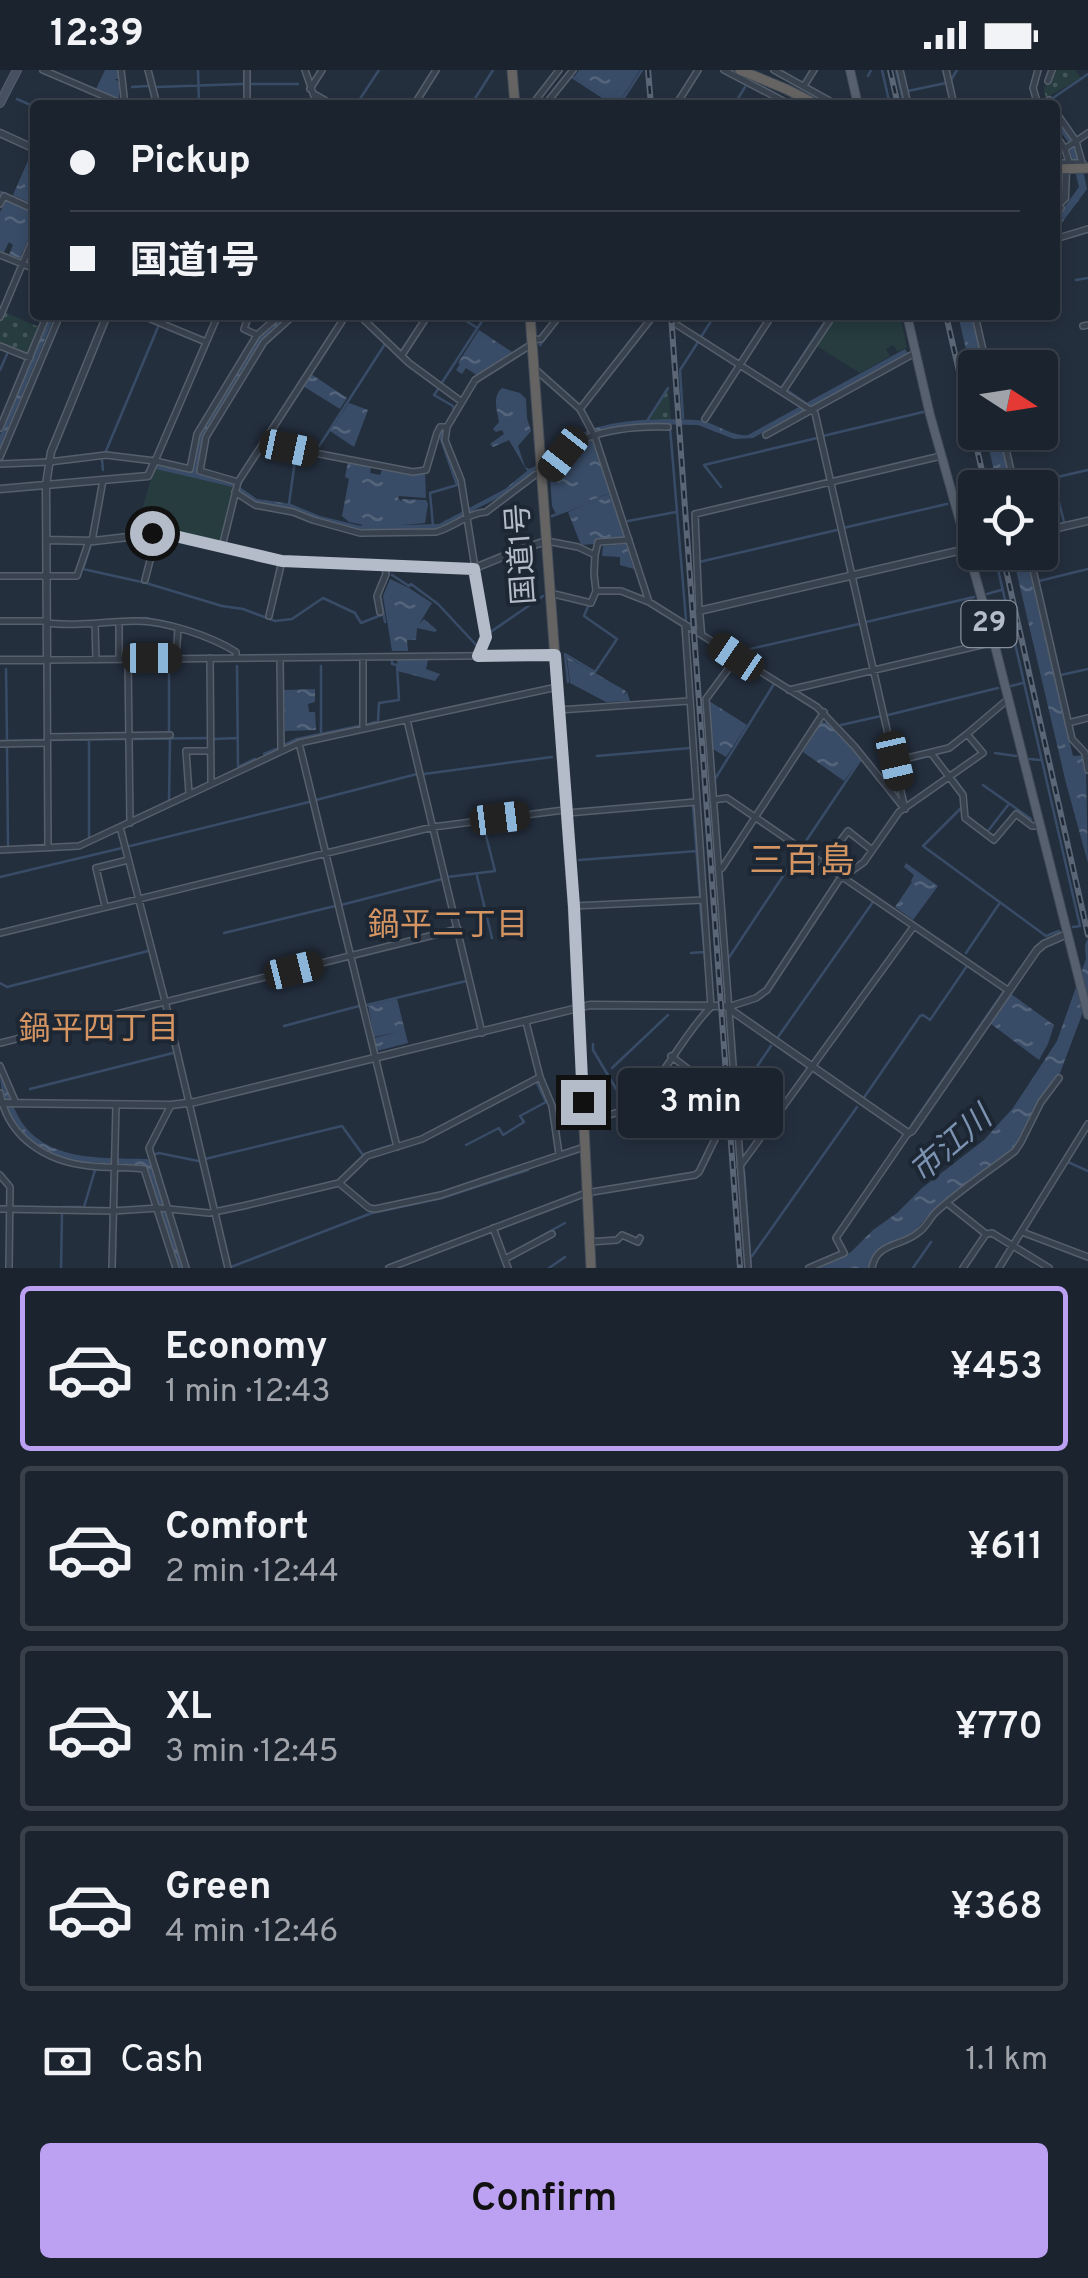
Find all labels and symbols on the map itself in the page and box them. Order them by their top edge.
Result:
north arrow [958,350,1058,450]
car [533,421,593,487]
car [257,427,321,469]
street label: 国道1号 [501,502,545,606]
route start [130,511,175,556]
road number: 29 [962,601,1016,647]
car [703,628,769,686]
car [122,643,182,673]
car [874,728,916,794]
car [468,799,532,837]
district label: 三百島 [749,841,855,885]
district label: 鍋平二丁目 [368,907,528,947]
car [261,948,327,992]
district label: 鍋平四丁目 [19,1011,179,1051]
callout: 3 min [618,1067,783,1137]
route end [561,1080,606,1125]
water label: 市江川 [903,1097,1004,1193]

